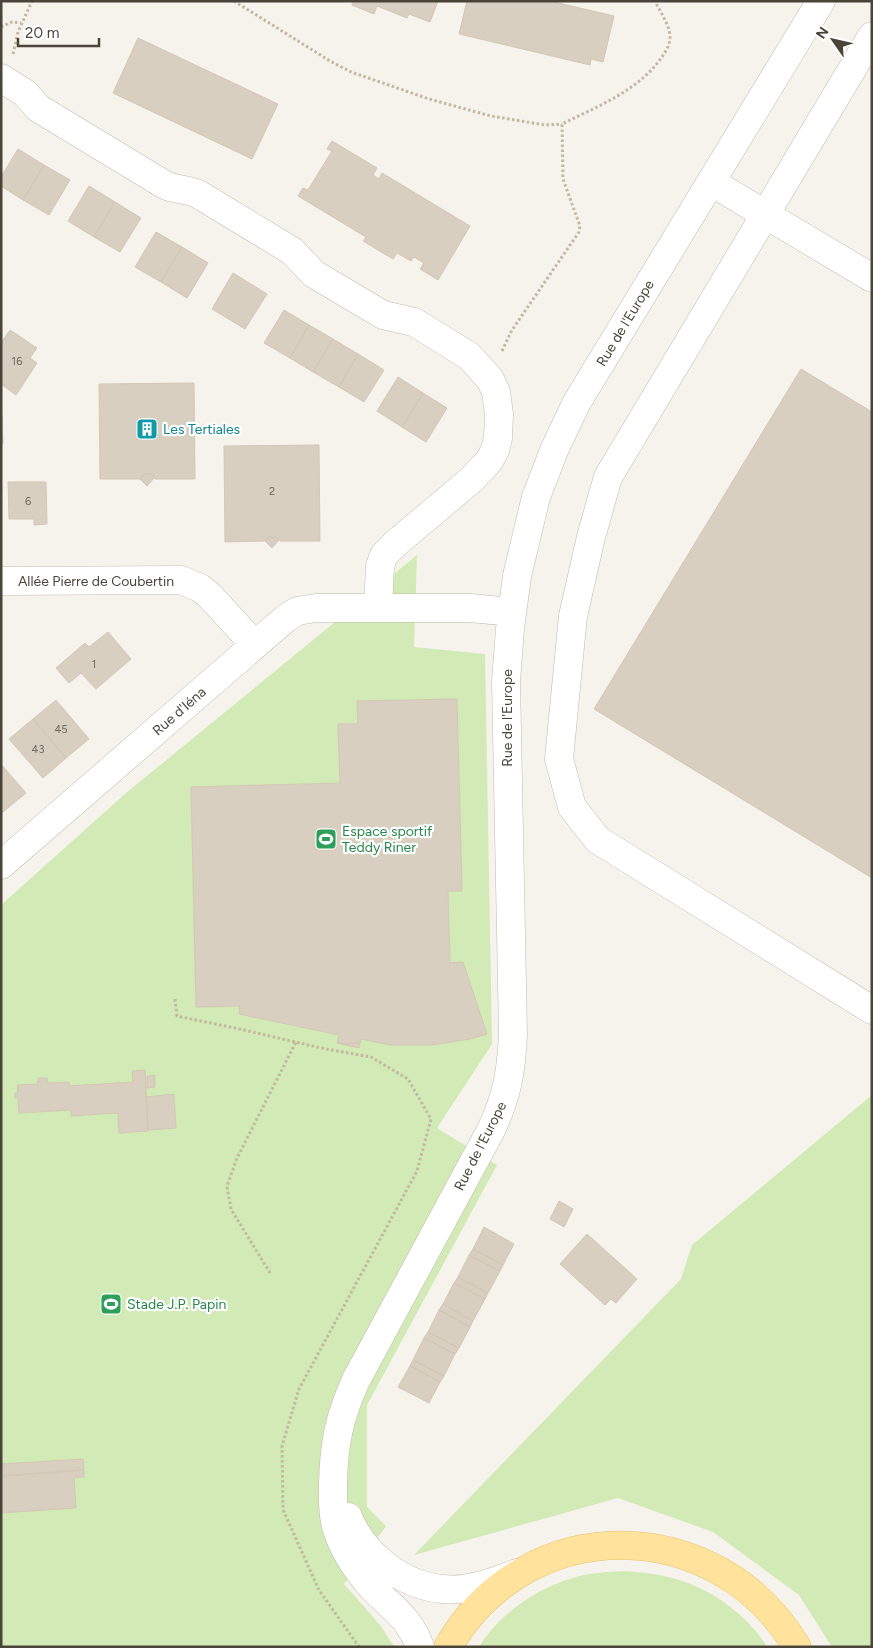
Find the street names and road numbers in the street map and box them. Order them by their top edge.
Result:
street label: Rue de l'Europe [593,277,658,370]
street label: Allée Pierre de Coubertin [18,573,174,590]
street label: Rue de l'Europe [499,669,516,767]
street label: Rue d'Iéna [149,684,209,739]
street label: Rue de l'Europe [451,1099,510,1194]

